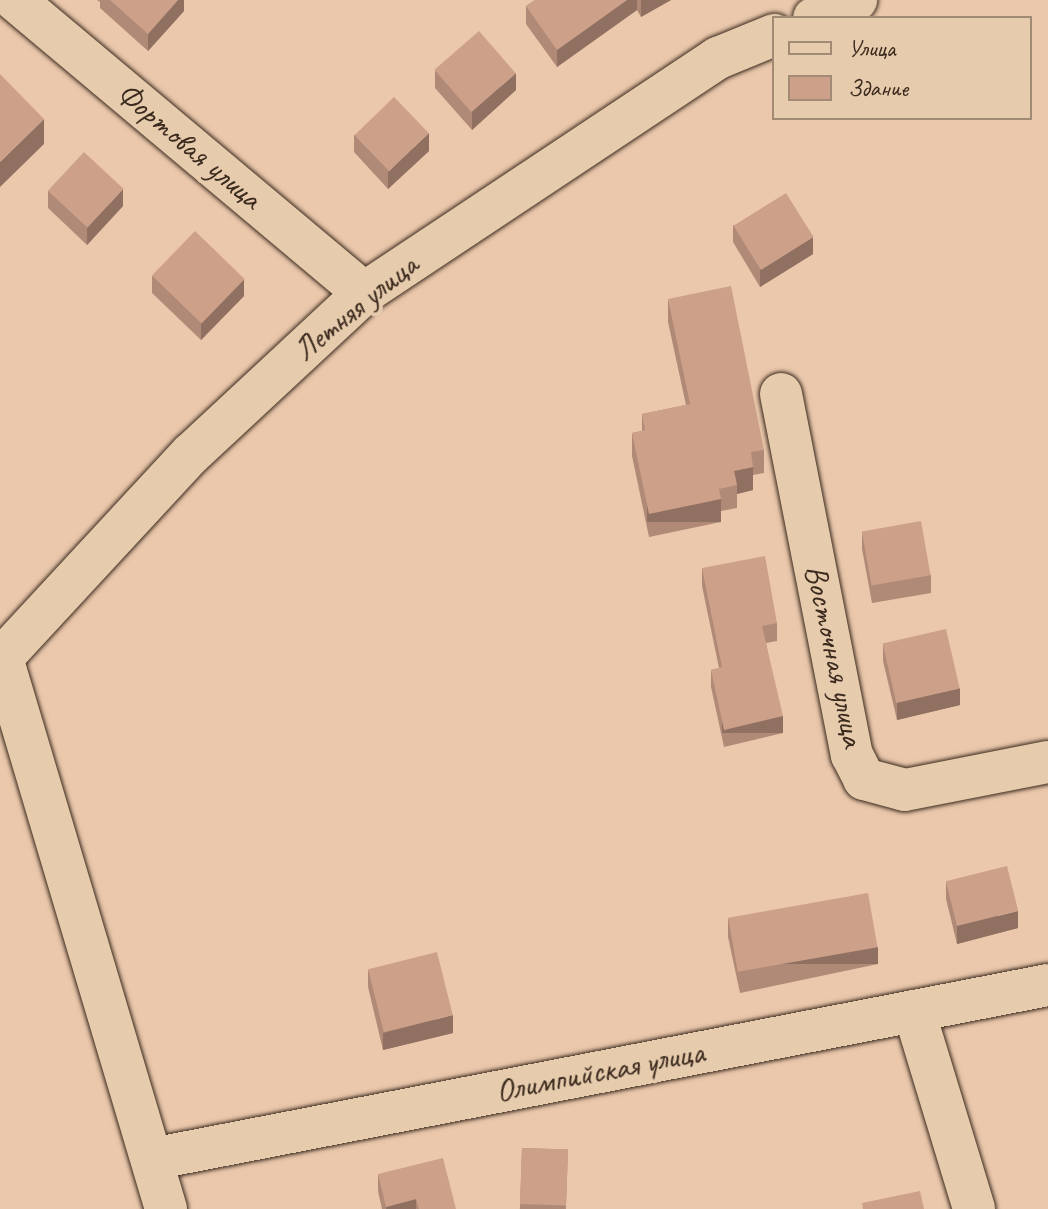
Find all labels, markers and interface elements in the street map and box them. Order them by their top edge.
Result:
legend [772,16,1032,120]
text: Улица [848,33,896,63]
text: Здание [848,73,908,103]
street label: Фортовая улица [108,74,270,218]
street label: Летняя улица [286,246,426,370]
street label: Восточная улица [796,560,872,752]
street label: Олимпийская улица [492,1033,708,1111]

